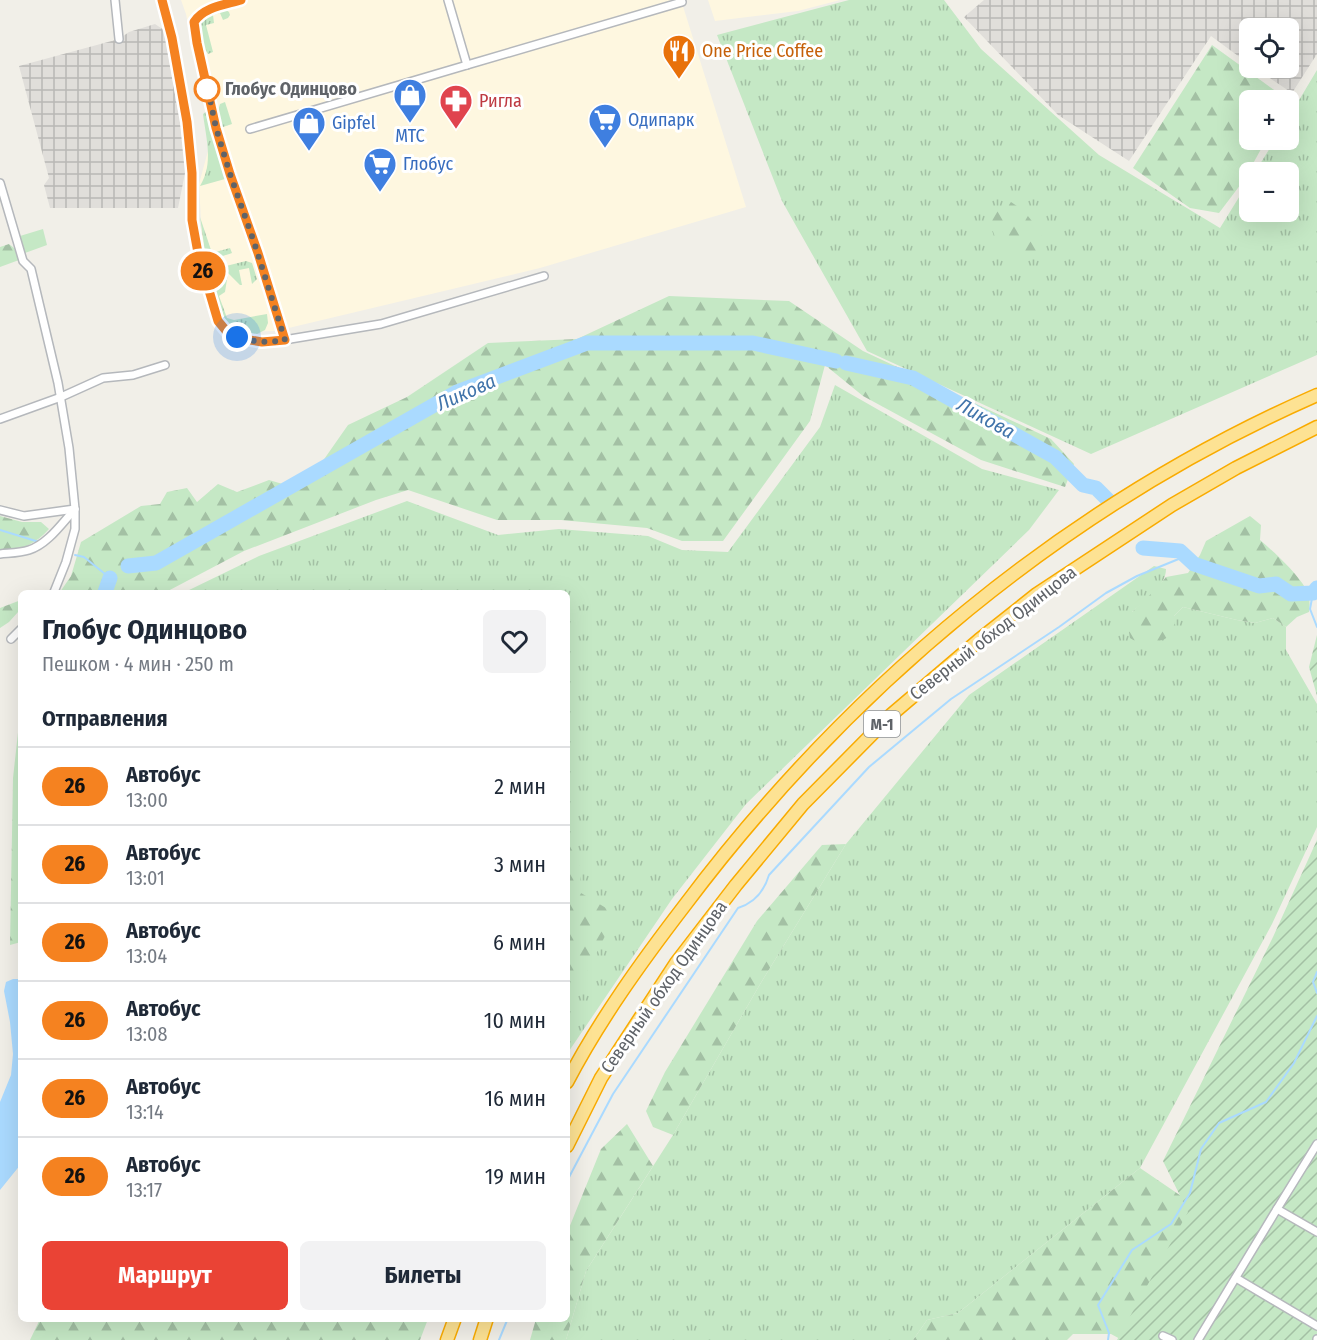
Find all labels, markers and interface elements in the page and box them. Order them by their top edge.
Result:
map controls [1239,18,1299,222]
button: locate [1239,18,1299,78]
restaurant icon: One Price Coffee [661,33,697,80]
place label: One Price Coffee [702,40,823,62]
marker: Глобус Одинцово [194,76,220,102]
shop icon: МТС [392,77,428,124]
place label: Глобус Одинцово [225,78,357,100]
pharmacy icon: Ригла [438,83,474,130]
place label: Ригла [479,90,522,112]
button: + [1239,90,1299,150]
supermarket icon: Одипарк [587,102,623,149]
shop icon: Gipfel [291,105,327,152]
place label: Одипарк [628,109,695,131]
place label: Gipfel [332,112,376,134]
place label: МТС [395,125,425,147]
supermarket icon: Глобус [362,146,398,193]
place label: Глобус [403,153,453,175]
button: − [1239,162,1299,222]
line badge: 26 [176,252,230,290]
text: 26 [193,258,213,284]
your location [222,322,252,352]
water label: Ликова [432,368,499,416]
water label: Ликова [952,392,1019,444]
street label: Северный обход Одинцова [905,561,1081,705]
button: heart [483,610,546,673]
text: Глобус Одинцово [42,613,247,646]
text: Пешком · 4 мин · 250 m [42,652,234,676]
text: Отправления [42,705,168,732]
road number: М-1 [864,711,900,737]
text: Автобус [126,761,201,788]
text: 26 [65,773,85,799]
text: 2 мин [494,773,546,800]
text: 13:00 [126,788,168,812]
text: Автобус [126,839,201,866]
text: 26 [65,851,85,877]
text: 3 мин [494,851,546,878]
text: 13:01 [126,866,165,890]
street label: Северный обход Одинцова [596,896,732,1077]
text: Автобус [126,917,201,944]
text: 26 [65,929,85,955]
text: 6 мин [493,929,546,956]
text: 13:04 [126,944,167,968]
text: Автобус [126,995,201,1022]
text: 26 [65,1007,85,1033]
text: 10 мин [484,1007,546,1034]
text: 13:08 [126,1022,167,1046]
text: Автобус [126,1073,201,1100]
text: 26 [65,1085,85,1111]
text: 16 мин [484,1085,546,1112]
text: 13:14 [126,1100,164,1124]
text: Автобус [126,1151,201,1178]
text: 26 [65,1163,85,1189]
text: 19 мин [485,1163,546,1190]
text: 13:17 [126,1178,162,1202]
button: Маршрут [42,1241,288,1310]
button: Билеты [300,1241,546,1310]

